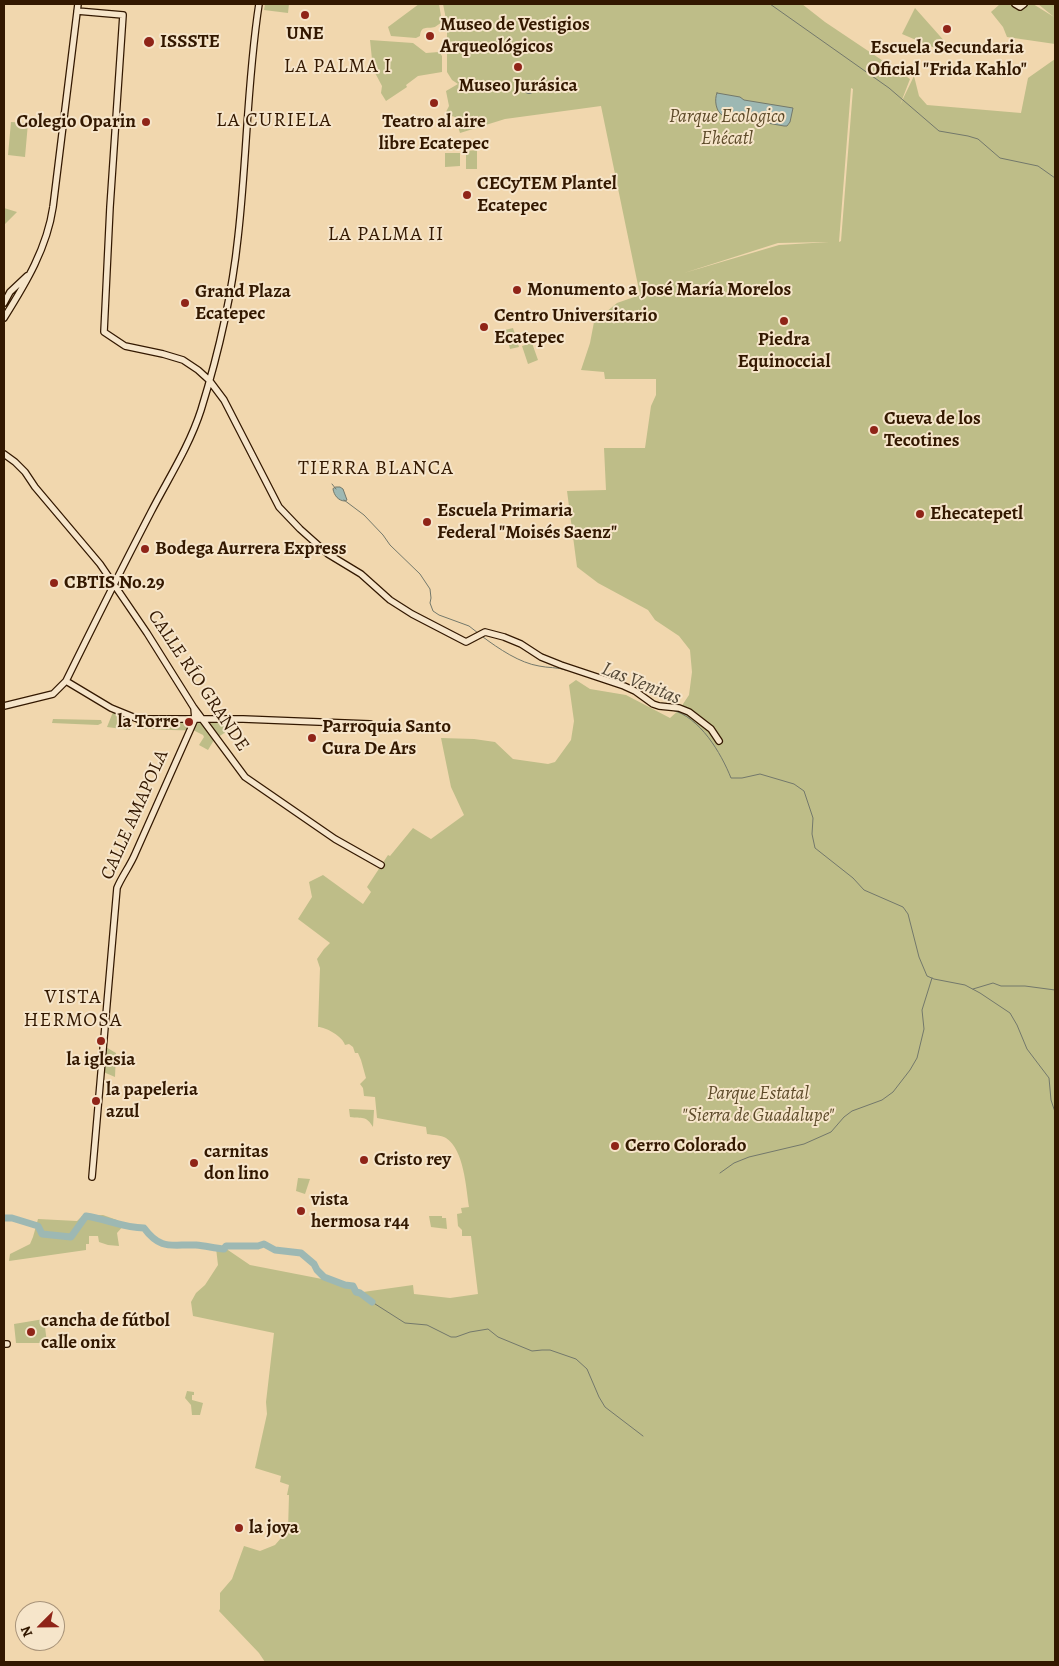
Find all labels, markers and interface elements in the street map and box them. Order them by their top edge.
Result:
marker: UNE [299,9,311,21]
place label: Museo de Vestigios Arqueológicos [440,14,590,58]
place label: UNE [286,23,324,45]
marker: Escuela Secundaria Oficial "Frida Kahlo" [941,23,953,35]
marker: Museo de Vestigios Arqueológicos [424,30,436,42]
place label: ISSSTE [160,31,220,53]
marker: ISSSTE [142,35,156,49]
place label: Escuela Secundaria Oficial "Frida Kahlo" [867,37,1027,81]
district label: LA PALMA I [283,55,393,79]
marker: Museo Jurásica [512,61,524,73]
place label: Museo Jurásica [458,75,578,97]
marker: Teatro al aire libre Ecatepec [428,97,440,109]
park label: Parque Ecologico Ehécatl [669,106,785,150]
district label: LA CURIELA [215,109,333,133]
place label: Colegio Oparin [17,111,136,133]
place label: Teatro al aire libre Ecatepec [379,111,489,155]
marker: Colegio Oparin [140,116,152,128]
place label: CECyTEM Plantel Ecatepec [477,173,617,217]
marker: CECyTEM Plantel Ecatepec [461,189,473,201]
district label: LA PALMA II [326,223,446,247]
place label: Monumento a José María Morelos [527,279,791,301]
place label: Grand Plaza Ecatepec [195,281,291,325]
marker: Monumento a José María Morelos [511,284,523,296]
marker: Grand Plaza Ecatepec [179,297,191,309]
place label: Centro Universitario Ecatepec [494,305,657,349]
marker: Piedra Equinoccial [778,315,790,327]
marker: Centro Universitario Ecatepec [478,321,490,333]
place label: Piedra Equinoccial [737,329,831,373]
place label: Cueva de los Tecotines [884,408,981,452]
marker: Cueva de los Tecotines [868,424,880,436]
district label: TIERRA BLANCA [296,457,456,481]
place label: Escuela Primaria Federal "Moisés Saenz" [437,500,617,544]
place label: Ehecatepetl [930,503,1023,525]
marker: Ehecatepetl [914,508,926,520]
marker: Escuela Primaria Federal "Moisés Saenz" [421,516,433,528]
place label: Bodega Aurrera Express [155,538,346,560]
marker: Bodega Aurrera Express [139,543,151,555]
place label: CBTIS No.29 [64,572,165,594]
marker: CBTIS No.29 [48,577,60,589]
street label: CALLE RÍO GRANDE [142,606,254,756]
water label: Las Venitas [598,657,684,711]
place label: la Torre [118,711,179,733]
marker: la Torre [183,716,195,728]
place label: Parroquia Santo Cura De Ars [322,716,451,760]
marker: Parroquia Santo Cura De Ars [306,732,318,744]
street label: CALLE AMAPOLA [96,747,174,883]
district label: VISTA HERMOSA [23,986,123,1033]
marker: la iglesia [95,1035,107,1047]
place label: la iglesia [67,1049,135,1071]
place label: la papeleria azul [106,1079,198,1123]
park label: Parque Estatal "Sierra de Guadalupe" [682,1083,834,1127]
marker: la papeleria azul [90,1095,102,1107]
place label: Cerro Colorado [625,1135,747,1157]
marker: Cerro Colorado [609,1140,621,1152]
place label: carnitas don lino [204,1141,269,1185]
place label: Cristo rey [374,1149,451,1171]
marker: Cristo rey [358,1154,370,1166]
marker: carnitas don lino [188,1157,200,1169]
place label: vista hermosa r44 [311,1189,410,1233]
marker: vista hermosa r44 [295,1205,307,1217]
place label: cancha de fútbol calle onix [41,1310,170,1354]
marker: cancha de fútbol calle onix [25,1326,37,1338]
place label: la joya [249,1517,299,1539]
marker: la joya [233,1522,245,1534]
north arrow [15,1601,65,1651]
text: N [16,1623,37,1640]

